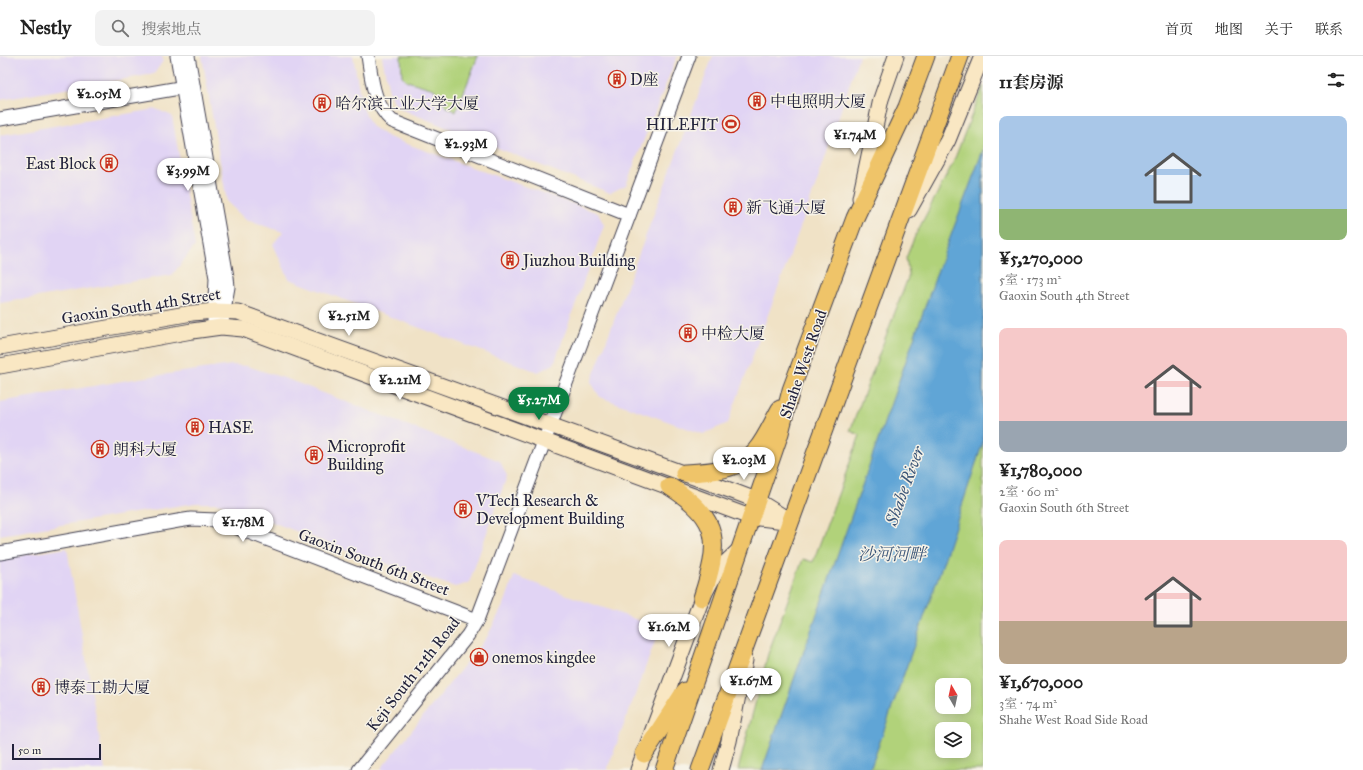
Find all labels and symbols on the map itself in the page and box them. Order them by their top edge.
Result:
building icon: D座 [607,69,627,89]
place label: D座 [630,70,659,89]
pin: ¥2.05M [66,81,132,115]
building icon: 中电照明大厦 [747,91,767,111]
place label: 中电照明大厦 [770,92,866,111]
building icon: 哈尔滨工业大学大厦 [312,93,332,113]
place label: 哈尔滨工业大学大厦 [335,94,479,113]
sports icon: HILEFIT [721,114,741,134]
place label: HILEFIT [646,115,718,134]
pin: ¥1.74M [822,122,888,156]
pin: ¥2.93M [433,131,499,165]
building icon: East Block [99,153,119,173]
place label: East Block [26,154,97,173]
pin: ¥3.99M [155,158,221,192]
building icon: 新飞通大厦 [723,197,743,217]
place label: 新飞通大厦 [746,198,826,217]
building icon: Jiuzhou Building [500,250,520,270]
place label: Jiuzhou Building [521,251,636,271]
street label: Gaoxin South 4th Street [60,284,222,328]
pin: ¥2.51M [316,303,382,337]
street label: Shahe West Road [775,307,831,421]
building icon: 中检大厦 [678,323,698,343]
place label: 中检大厦 [701,324,765,343]
pin: ¥2.21M [367,367,433,401]
pin: ¥5.27M [506,387,572,421]
building icon: HASE [185,417,205,437]
place label: HASE [208,418,253,437]
place label: Microprofit Building [327,437,406,475]
building icon: 朗科大厦 [90,439,110,459]
place label: 朗科大厦 [113,440,177,459]
water label: Shahe River [881,443,929,529]
building icon: Microprofit Building [304,445,324,465]
pin: ¥2.03M [711,447,777,481]
place label: VTech Research & Development Building [475,491,624,529]
building icon: VTech Research & Development Building [453,499,473,519]
pin: ¥1.78M [210,509,276,543]
street label: Gaoxin South 6th Street [296,524,452,600]
water label: 沙河河畔 [858,544,929,565]
street label: Keji South 12th Road [362,613,464,735]
pin: ¥1.62M [636,614,702,648]
shop icon: onemos kingdee [469,647,489,667]
place label: onemos kingdee [492,648,596,668]
pin: ¥1.67M [718,668,784,702]
building icon: 博泰工勘大厦 [31,677,51,697]
place label: 博泰工勘大厦 [54,678,150,697]
north arrow [935,678,971,714]
scale bar [12,742,101,761]

